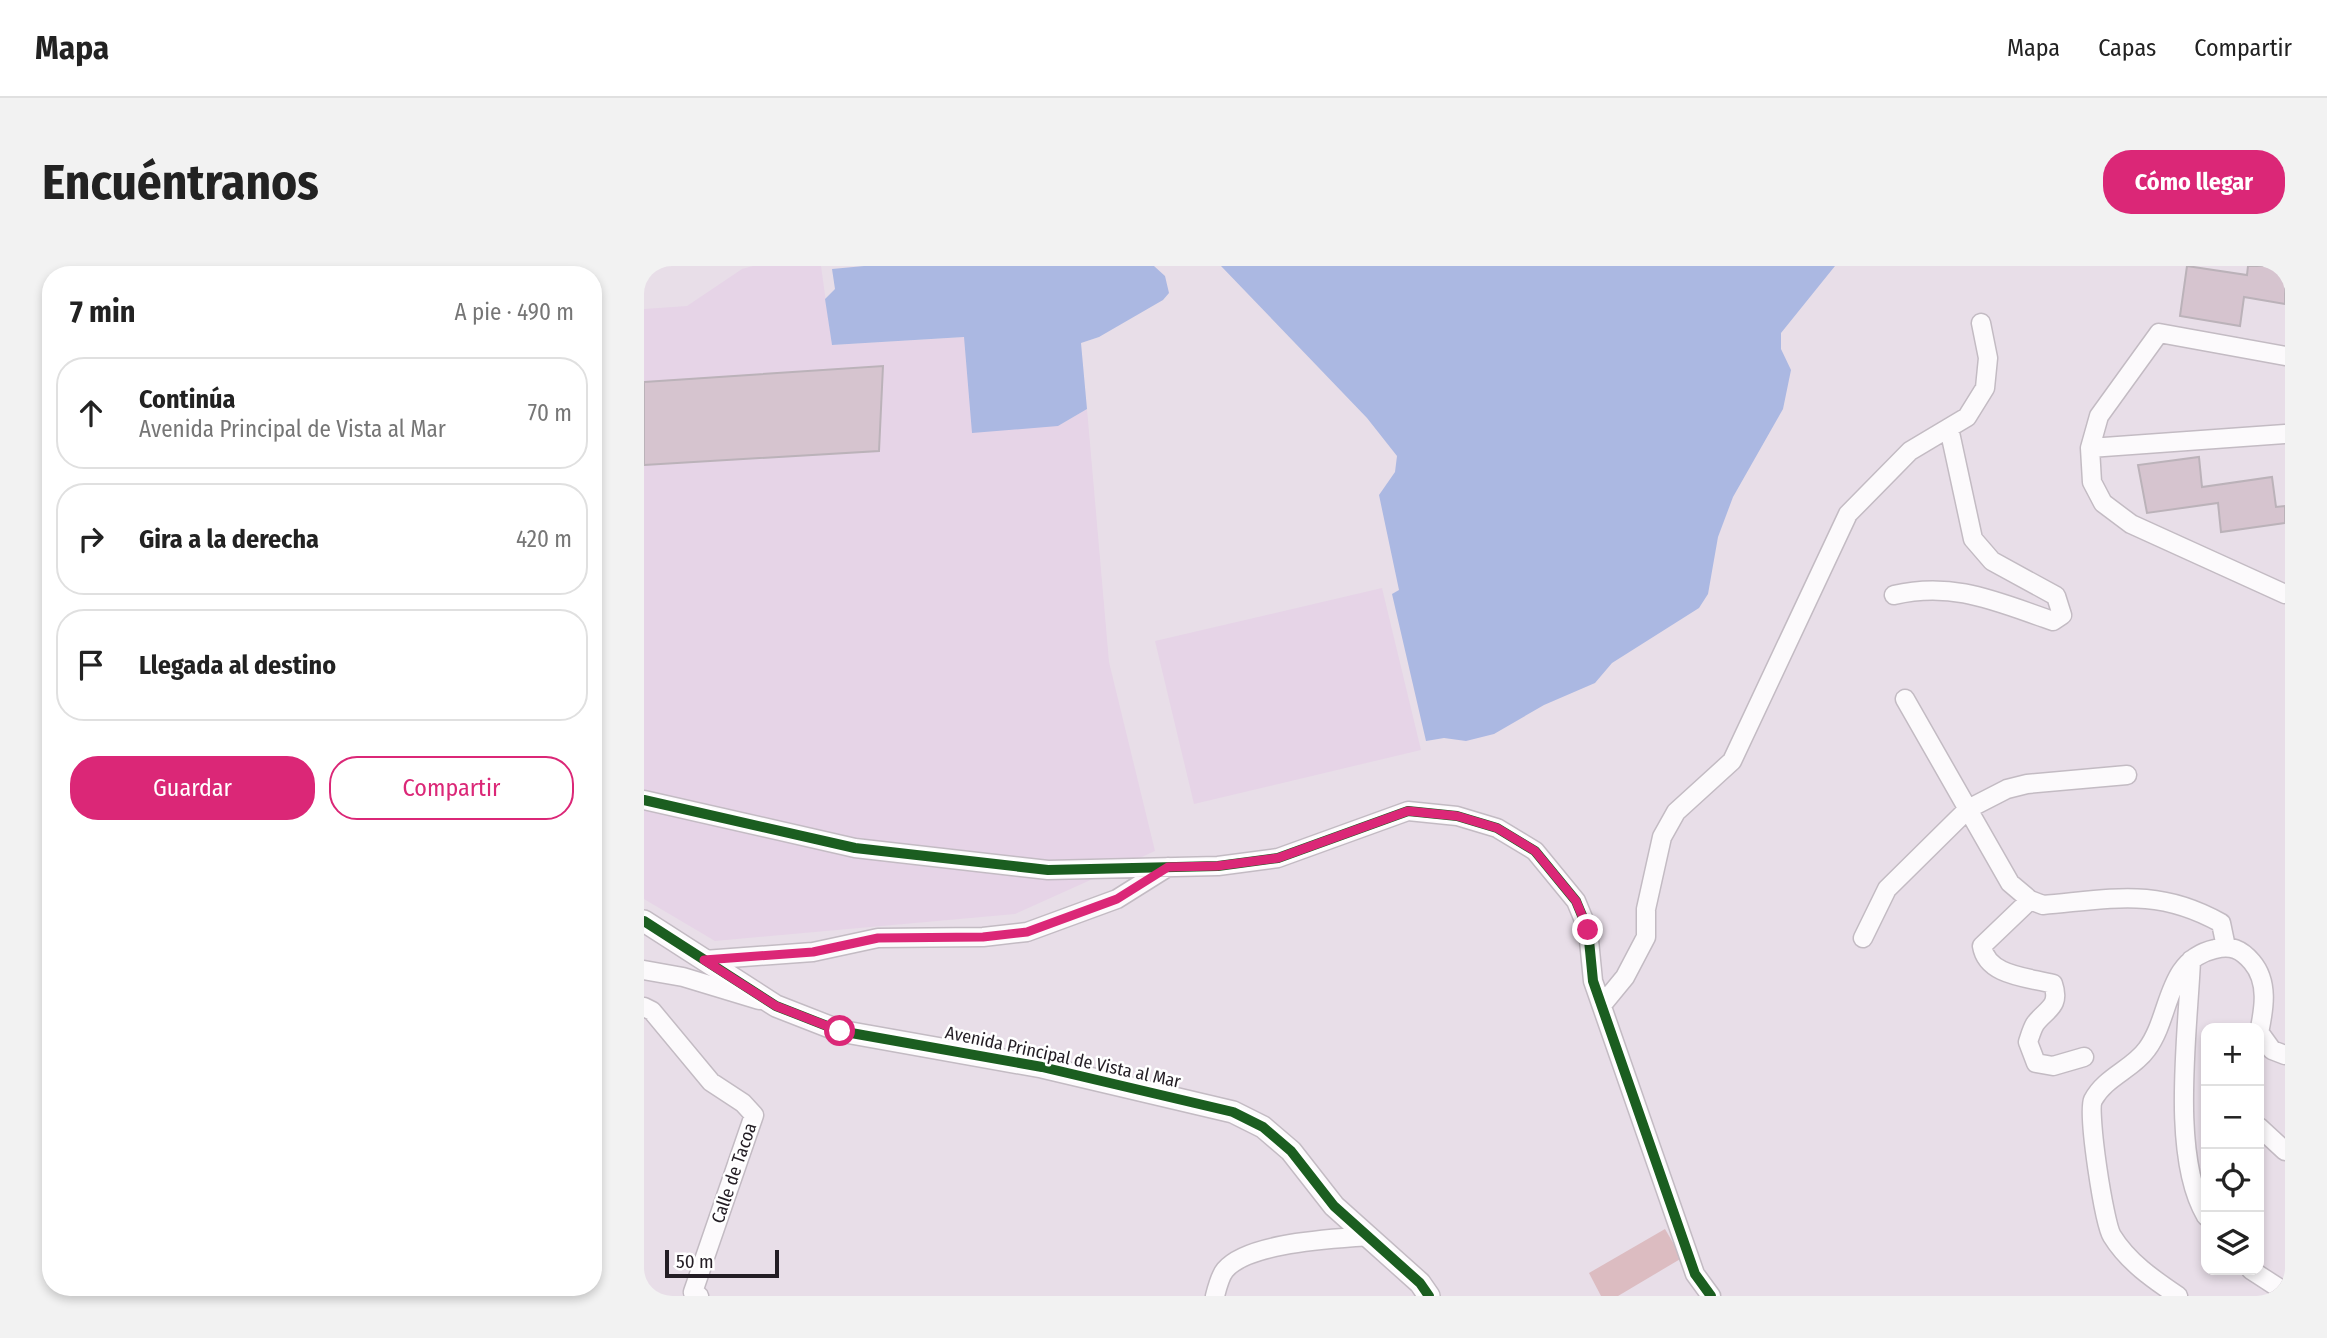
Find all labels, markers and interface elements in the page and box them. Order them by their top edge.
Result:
text: Mapa [35,28,109,68]
text: Mapa [2007,34,2060,62]
text: Capas [2098,34,2156,62]
text: Compartir [2194,34,2292,62]
button: Cómo llegar [2103,150,2285,214]
text: Encuéntranos [42,153,319,212]
text: 7 min [70,294,135,330]
text: A pie · 490 m [454,298,574,326]
text: Continúa [139,384,236,415]
icon: ahead [72,394,110,432]
text: 70 m [528,399,572,427]
text: Avenida Principal de Vista al Mar [139,415,446,443]
icon: right [72,520,110,558]
text: Gira a la derecha [139,524,319,555]
text: 420 m [516,525,572,553]
icon: arrive [72,646,110,684]
text: Llegada al destino [139,650,336,681]
button: Guardar [70,756,315,820]
button: Compartir [329,756,574,820]
route end [1572,914,1603,945]
route start [824,1015,855,1046]
street label: Avenida Principal de Vista al Mar [943,1021,1183,1093]
map controls [2201,1023,2264,1275]
button: + [2201,1023,2264,1086]
button: − [2201,1086,2264,1149]
street label: Calle de Tacoa [707,1120,761,1226]
button: locate [2201,1149,2264,1212]
button: layers [2201,1212,2264,1275]
scale bar [665,1247,779,1279]
text: 50 m [676,1250,714,1273]

